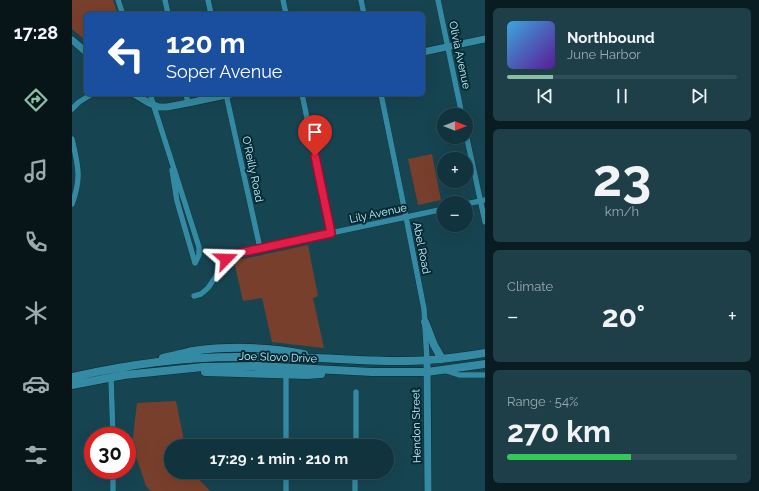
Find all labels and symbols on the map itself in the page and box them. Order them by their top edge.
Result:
street label: Olivia Avenue [446,20,473,91]
north arrow [437,108,473,144]
pin [298,115,332,156]
street label: O'Reilly Road [239,135,266,203]
street label: Lily Avenue [348,201,409,226]
street label: Abel Road [410,221,433,275]
position arrow [205,238,247,280]
street label: Joe Slovo Drive [239,350,318,365]
street label: Hendon Street [409,389,424,463]
speed limit sign: 30 [84,427,136,479]

